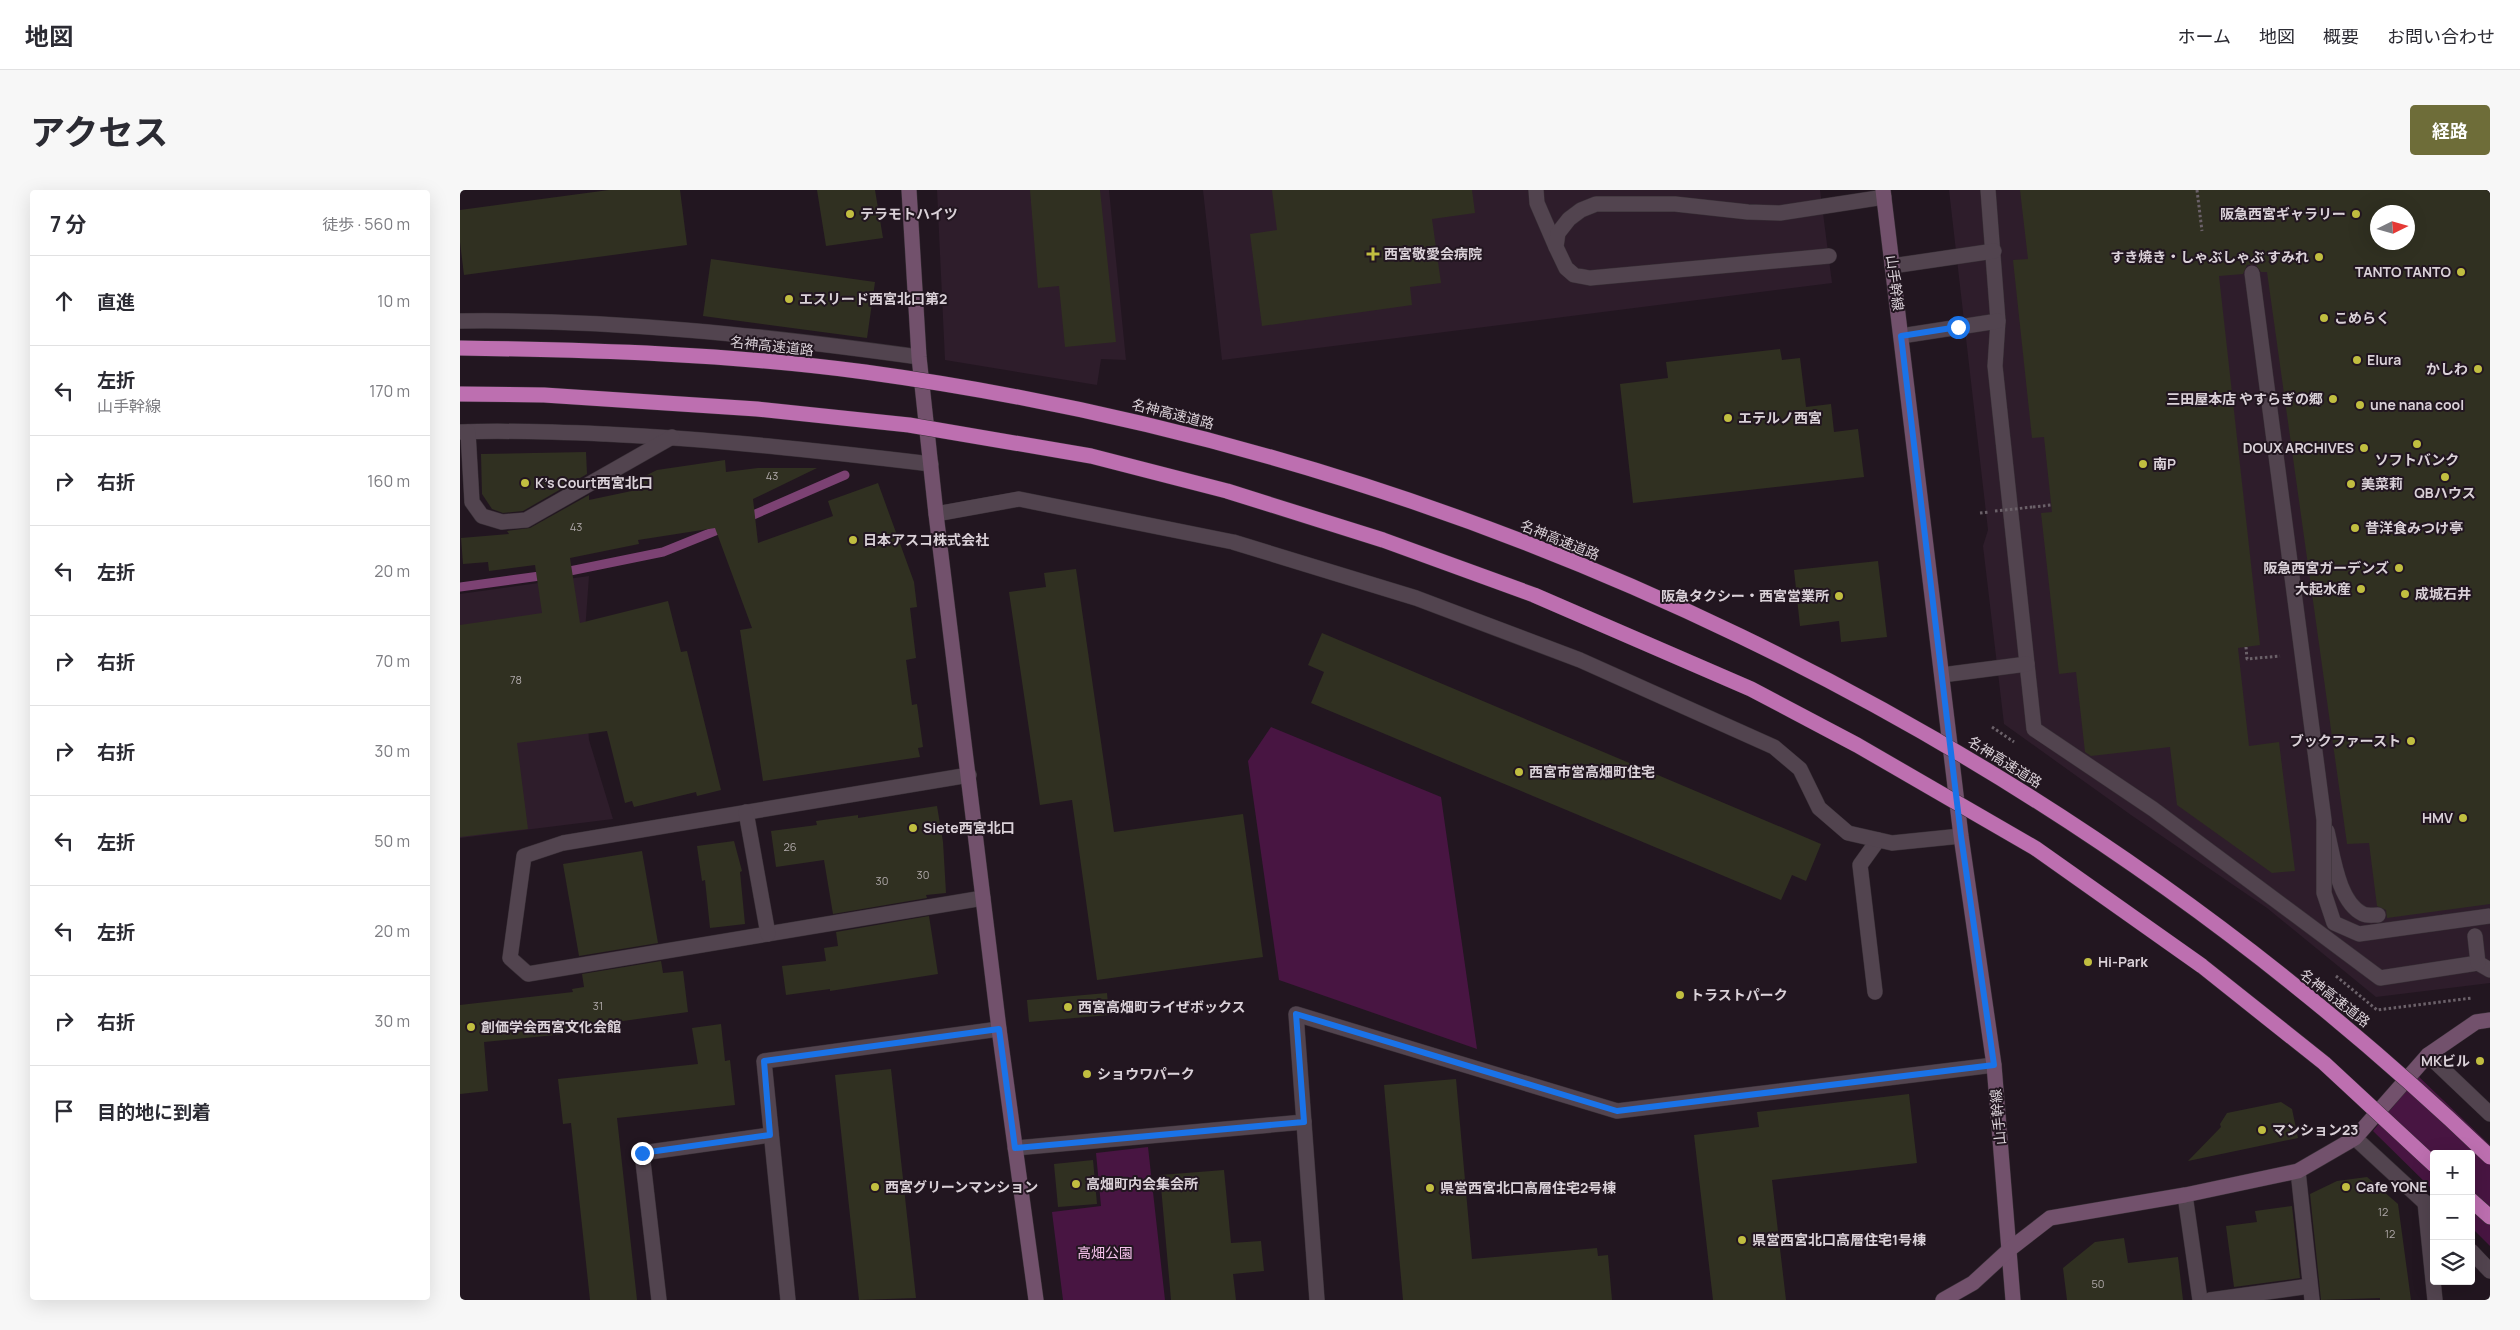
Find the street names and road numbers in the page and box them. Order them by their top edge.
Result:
street label: 山手幹線 [1883,254,1908,312]
street label: 名神高速道路 [729,332,815,359]
street label: 名神高速道路 [1130,394,1216,433]
street label: 名神高速道路 [1518,515,1603,564]
street label: 名神高速道路 [1965,731,2046,792]
street label: 名神高速道路 [2296,964,2374,1031]
street label: 山手幹線 [1986,1088,2009,1146]

